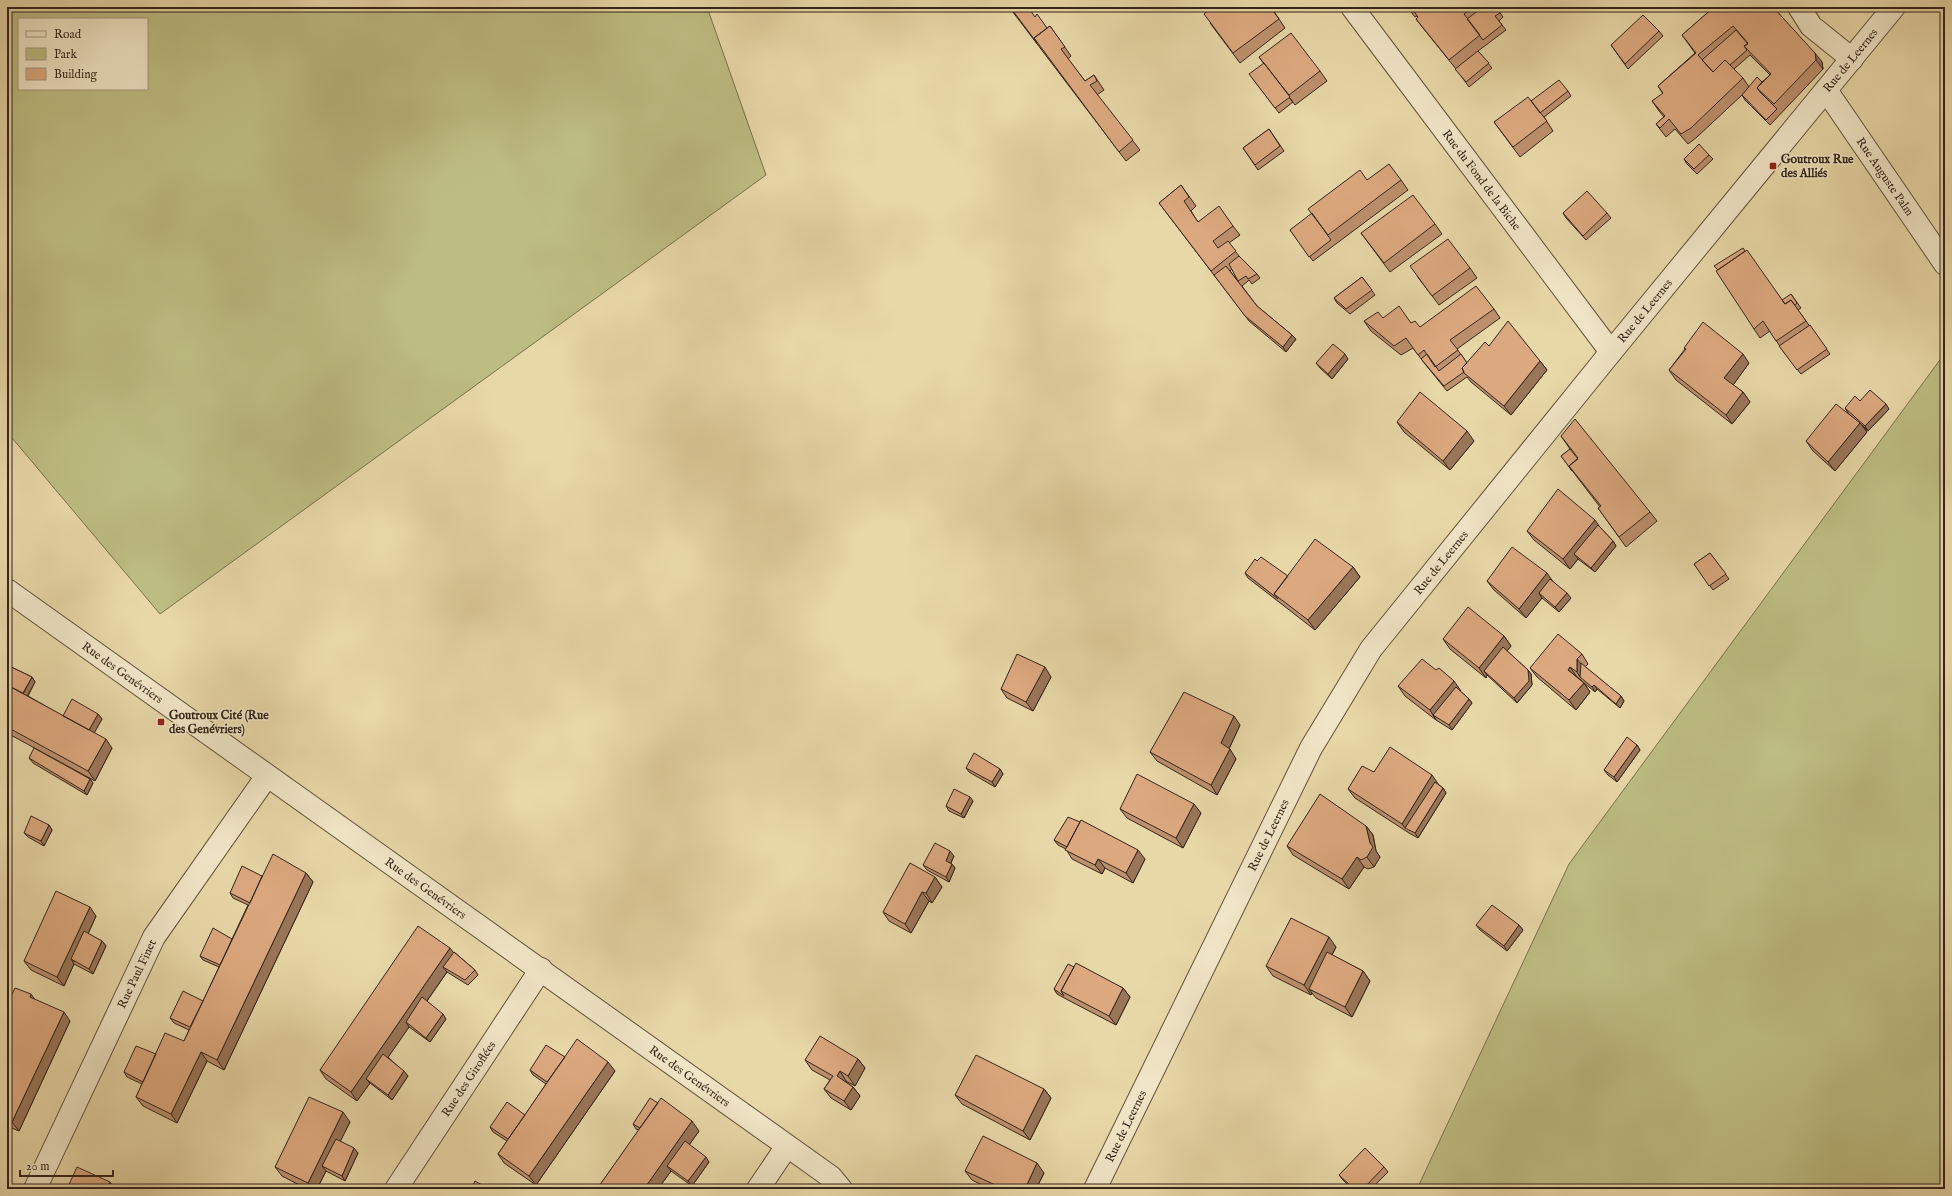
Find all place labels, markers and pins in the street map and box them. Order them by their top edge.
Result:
place label: Goutroux Rue des Alliés [1781,152,1854,181]
marker: Goutroux Rue des Alliés [1768,161,1778,171]
place label: Goutroux Cité (Rue des Genévriers) [169,708,269,737]
marker: Goutroux Cité (Rue des Genévriers) [156,717,166,727]

